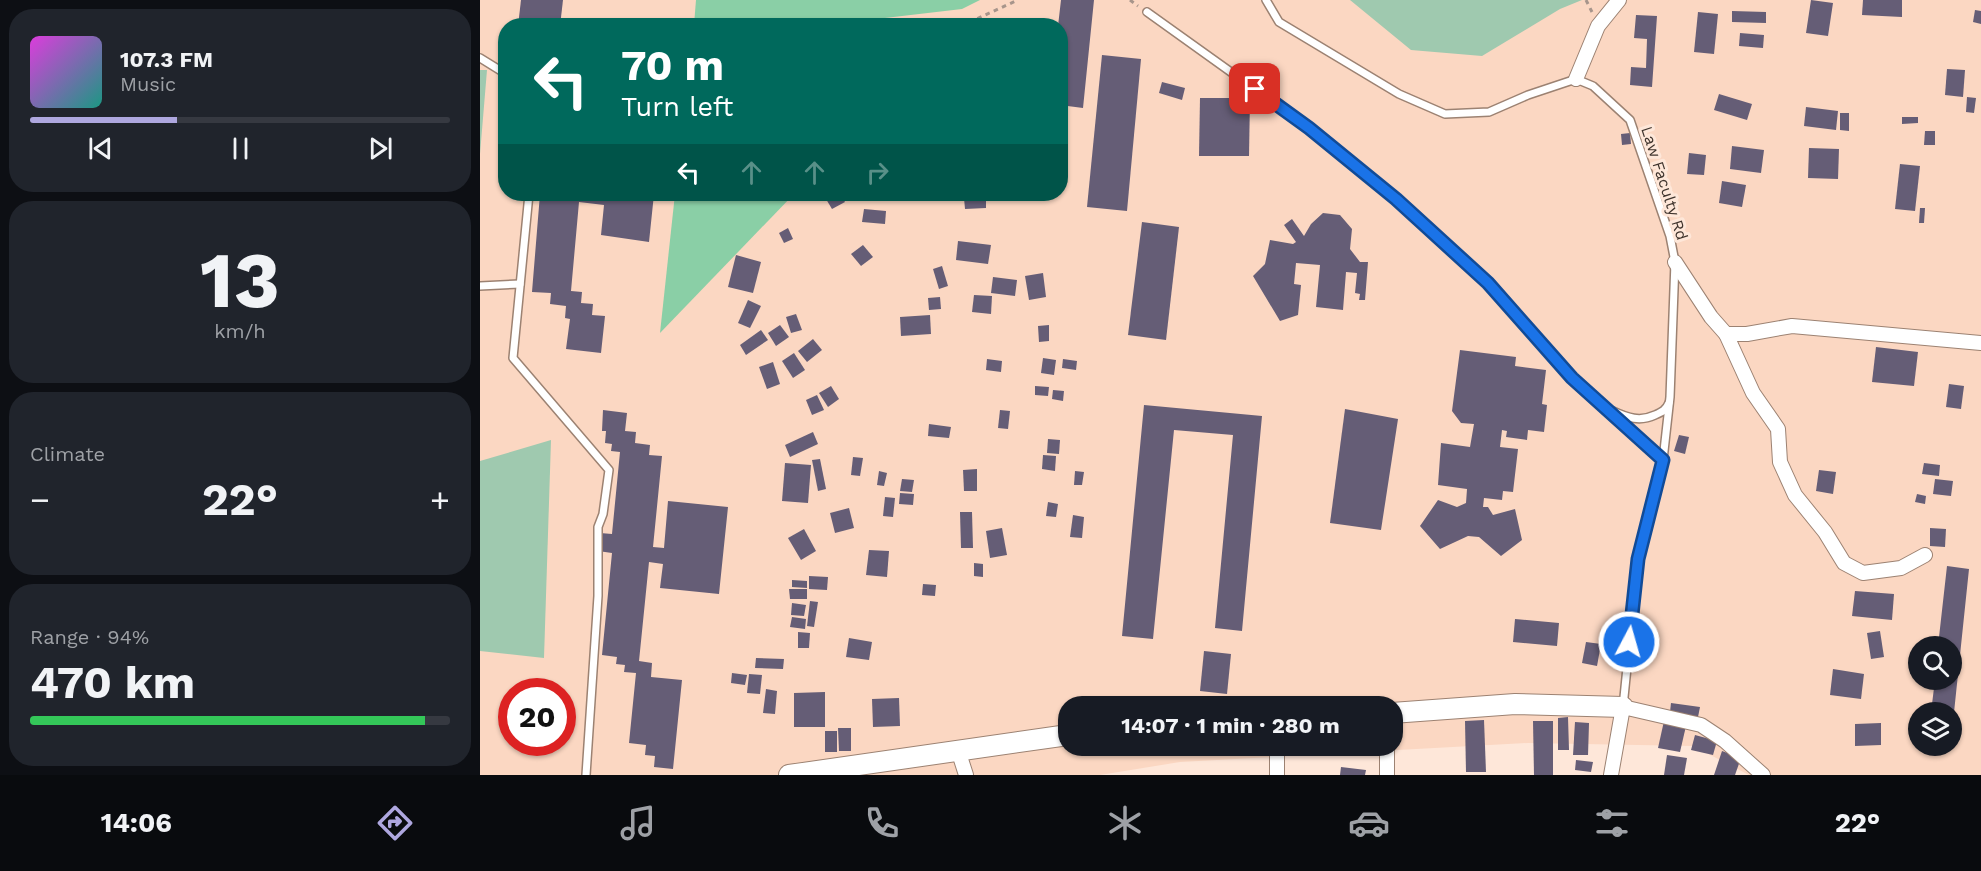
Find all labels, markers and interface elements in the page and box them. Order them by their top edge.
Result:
text: 70 m [621,41,724,90]
icon: left [522,42,600,120]
text: 107.3 FM [120,47,213,72]
pin [1229,63,1280,114]
text: Music [120,72,176,96]
icon: arrive [1238,72,1271,105]
text: Turn left [621,91,733,123]
street label: Law Faculty Rd [1637,124,1692,243]
icon: previous [84,132,117,165]
icon: pause [224,132,257,165]
icon: next [364,132,397,165]
icon: left [672,156,705,189]
icon: ahead [735,156,768,189]
icon: ahead [798,156,831,189]
icon: right [861,156,894,189]
text: 13 [200,234,280,326]
text: km/h [214,319,266,343]
text: Climate [30,442,105,466]
text: 22° [202,473,278,526]
text: − [30,480,50,519]
text: + [430,480,450,519]
position arrow [1597,610,1661,674]
text: Range · 94% [30,625,149,649]
map controls [1908,636,1962,756]
button: search [1908,636,1962,690]
text: 470 km [30,656,195,709]
speed limit sign: 20 [498,678,576,756]
button: layers [1908,702,1962,756]
text: 14:07 · 1 min · 280 m [1121,713,1340,738]
icon: directions [374,802,416,844]
icon: music [617,802,659,844]
icon: phone [861,802,903,844]
icon: climate [1104,802,1146,844]
icon: car [1348,802,1390,844]
icon: filters [1591,802,1633,844]
text: 14:06 [101,807,172,839]
text: 22° [1835,807,1880,839]

